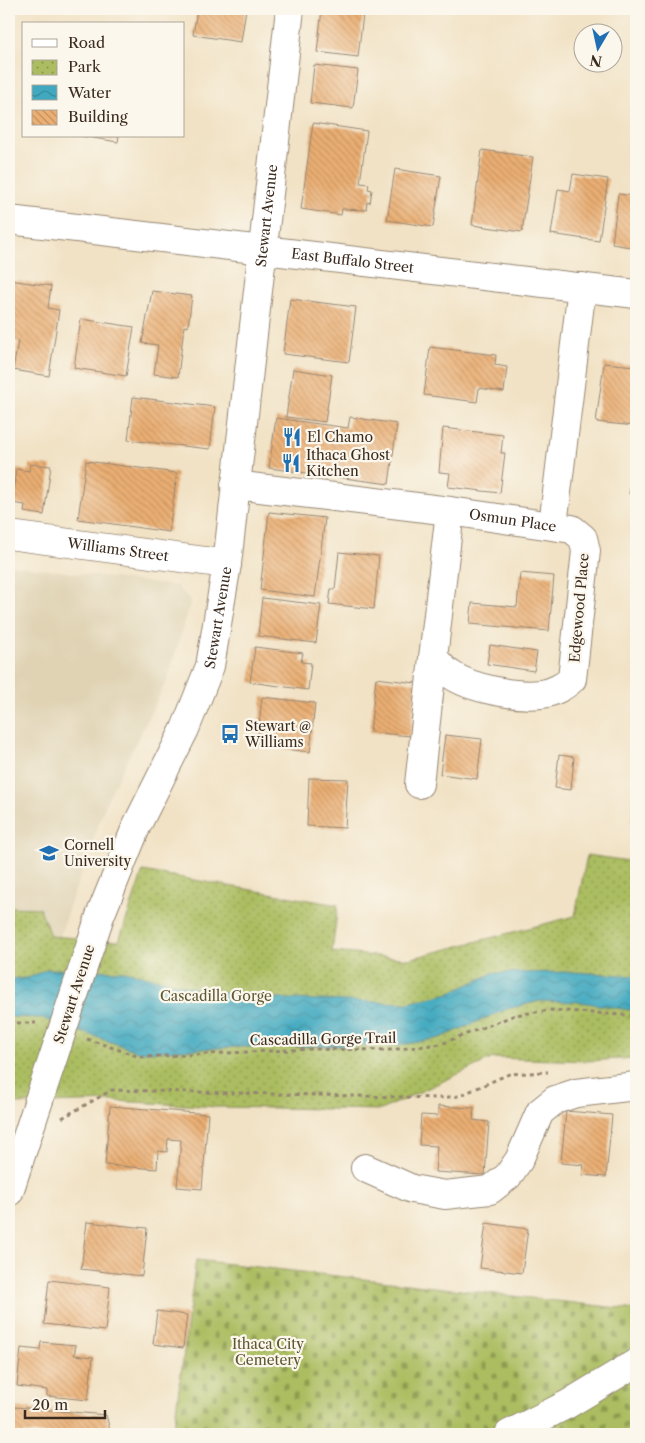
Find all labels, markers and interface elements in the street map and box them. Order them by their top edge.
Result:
legend [22,22,185,138]
north arrow [572,22,622,72]
text: Road [68,33,105,52]
text: N [589,51,603,71]
text: Park [68,57,102,76]
text: Water [67,83,112,102]
text: Building [68,107,128,126]
street label: Stewart Avenue [252,163,281,268]
street label: East Buffalo Street [290,244,415,277]
restaurant icon: El Chamo [281,426,303,448]
place label: El Chamo [307,428,373,446]
place label: Ithaca Ghost Kitchen [306,446,390,480]
restaurant icon: Ithaca Ghost Kitchen [280,452,302,474]
street label: Osmun Place [468,505,558,536]
street label: Williams Street [65,534,170,565]
street label: Edgewood Place [565,552,593,663]
street label: Stewart Avenue [201,565,235,670]
place label: Stewart @ Williams [244,717,311,751]
bus stop icon: Stewart @ Williams [219,723,241,745]
place label: Cornell University [64,836,132,870]
school or university icon: Cornell University [38,842,60,864]
street label: Stewart Avenue [49,942,99,1046]
park label: Cascadilla Gorge [160,987,272,1005]
street label: Cascadilla Gorge Trail [250,1029,396,1049]
park label: Ithaca City Cemetery [232,1335,304,1369]
scale bar [25,1388,105,1420]
text: 20 m [32,1395,68,1414]

